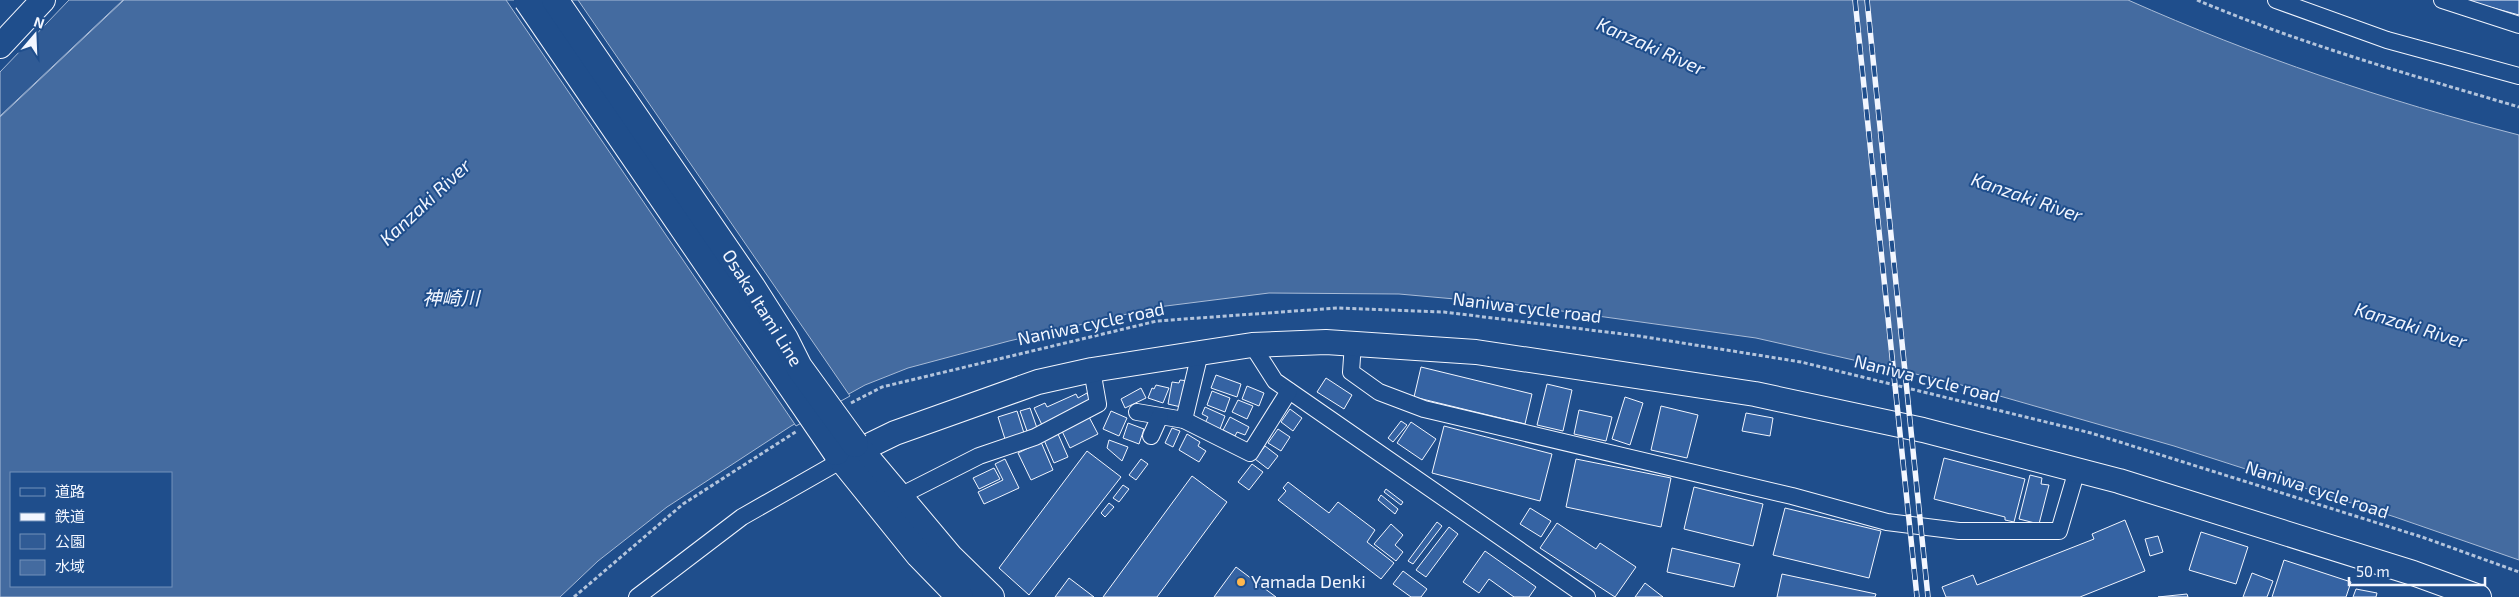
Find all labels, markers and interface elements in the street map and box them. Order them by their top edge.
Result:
north arrow [10,10,60,60]
water label: Kanzaki River [1593,11,1709,80]
text: N [32,13,47,32]
water label: Kanzaki River [374,153,475,250]
water label: Kanzaki River [1968,167,2086,226]
street label: Osaka Itami Line [718,245,808,370]
water label: 神崎川 [422,286,481,309]
street label: Naniwa cycle road [1452,287,1603,327]
street label: Naniwa cycle road [1015,297,1166,349]
water label: Kanzaki River [2352,297,2471,353]
street label: Naniwa cycle road [1852,349,2002,407]
street label: Naniwa cycle road [2243,455,2392,523]
legend [10,472,172,587]
text: 道路 [55,482,85,500]
text: 鉄道 [55,507,85,525]
text: 公園 [55,532,85,550]
scale bar [2349,554,2485,586]
text: 水域 [55,557,85,575]
text: 50 m [2356,562,2390,580]
place label: Yamada Denki [1251,570,1366,592]
marker: Yamada Denki [1235,576,1247,588]

